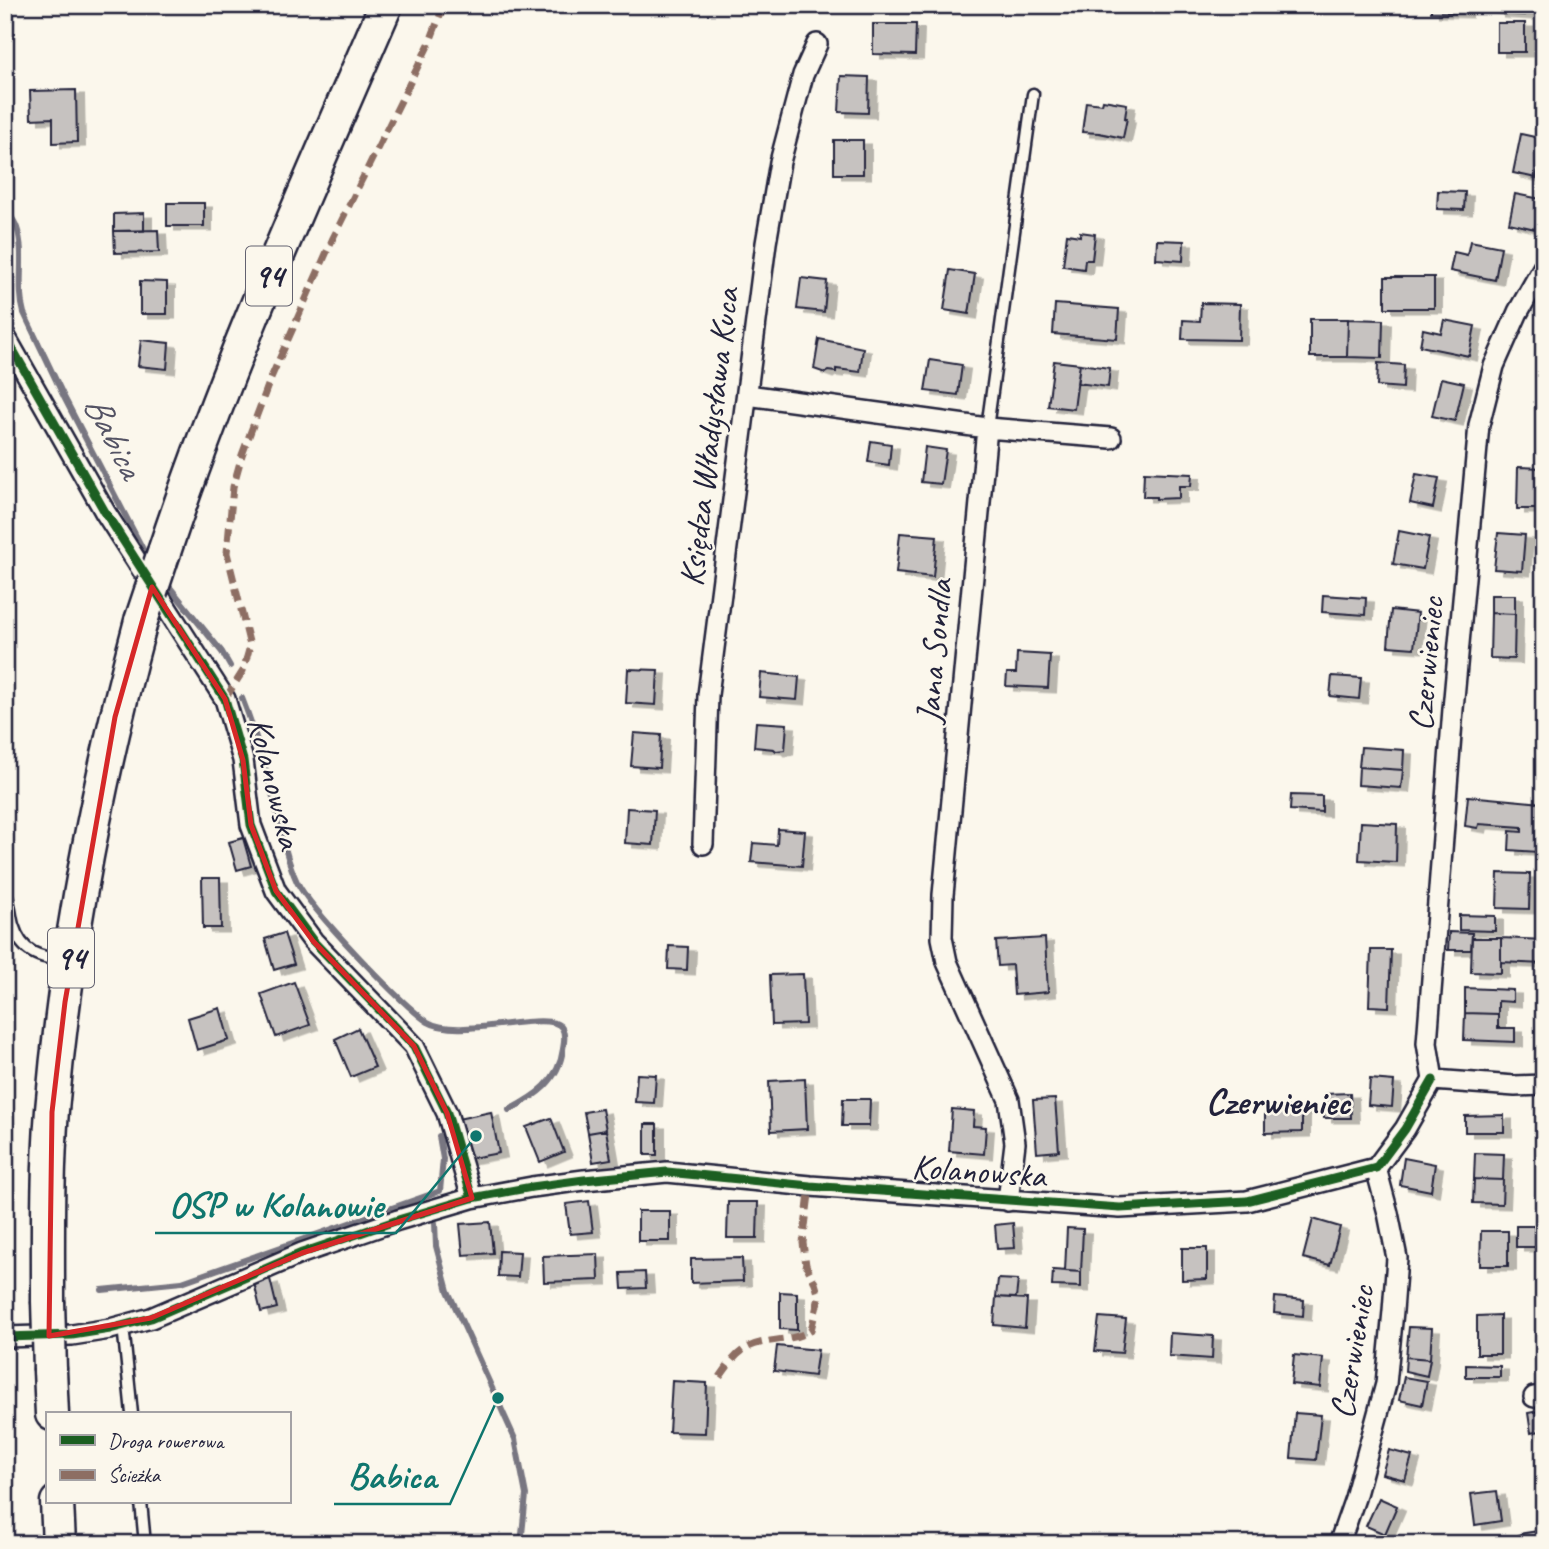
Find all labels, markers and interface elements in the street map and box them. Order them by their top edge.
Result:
road number: 94 [246,246,292,306]
street label: Księdza Władysława Kuca [668,283,750,588]
water label: Babica [73,387,156,489]
street label: Jana Sondla [905,575,963,727]
street label: Czerwieniec [1398,593,1454,733]
street label: Kolanowska [237,712,314,856]
road number: 94 [48,928,94,988]
district label: Czerwieniec [1206,1078,1352,1125]
street label: Kolanowska [910,1144,1050,1198]
callout: OSP w Kolanowie [155,1175,396,1233]
text: OSP w Kolanowie [169,1181,386,1228]
street label: Czerwieniec [1319,1281,1385,1422]
legend [46,1412,290,1504]
text: Droga rowerowa [108,1428,226,1454]
callout: Babica [334,1446,450,1504]
text: Babica [348,1452,440,1499]
text: Ścieżka [108,1462,162,1488]

